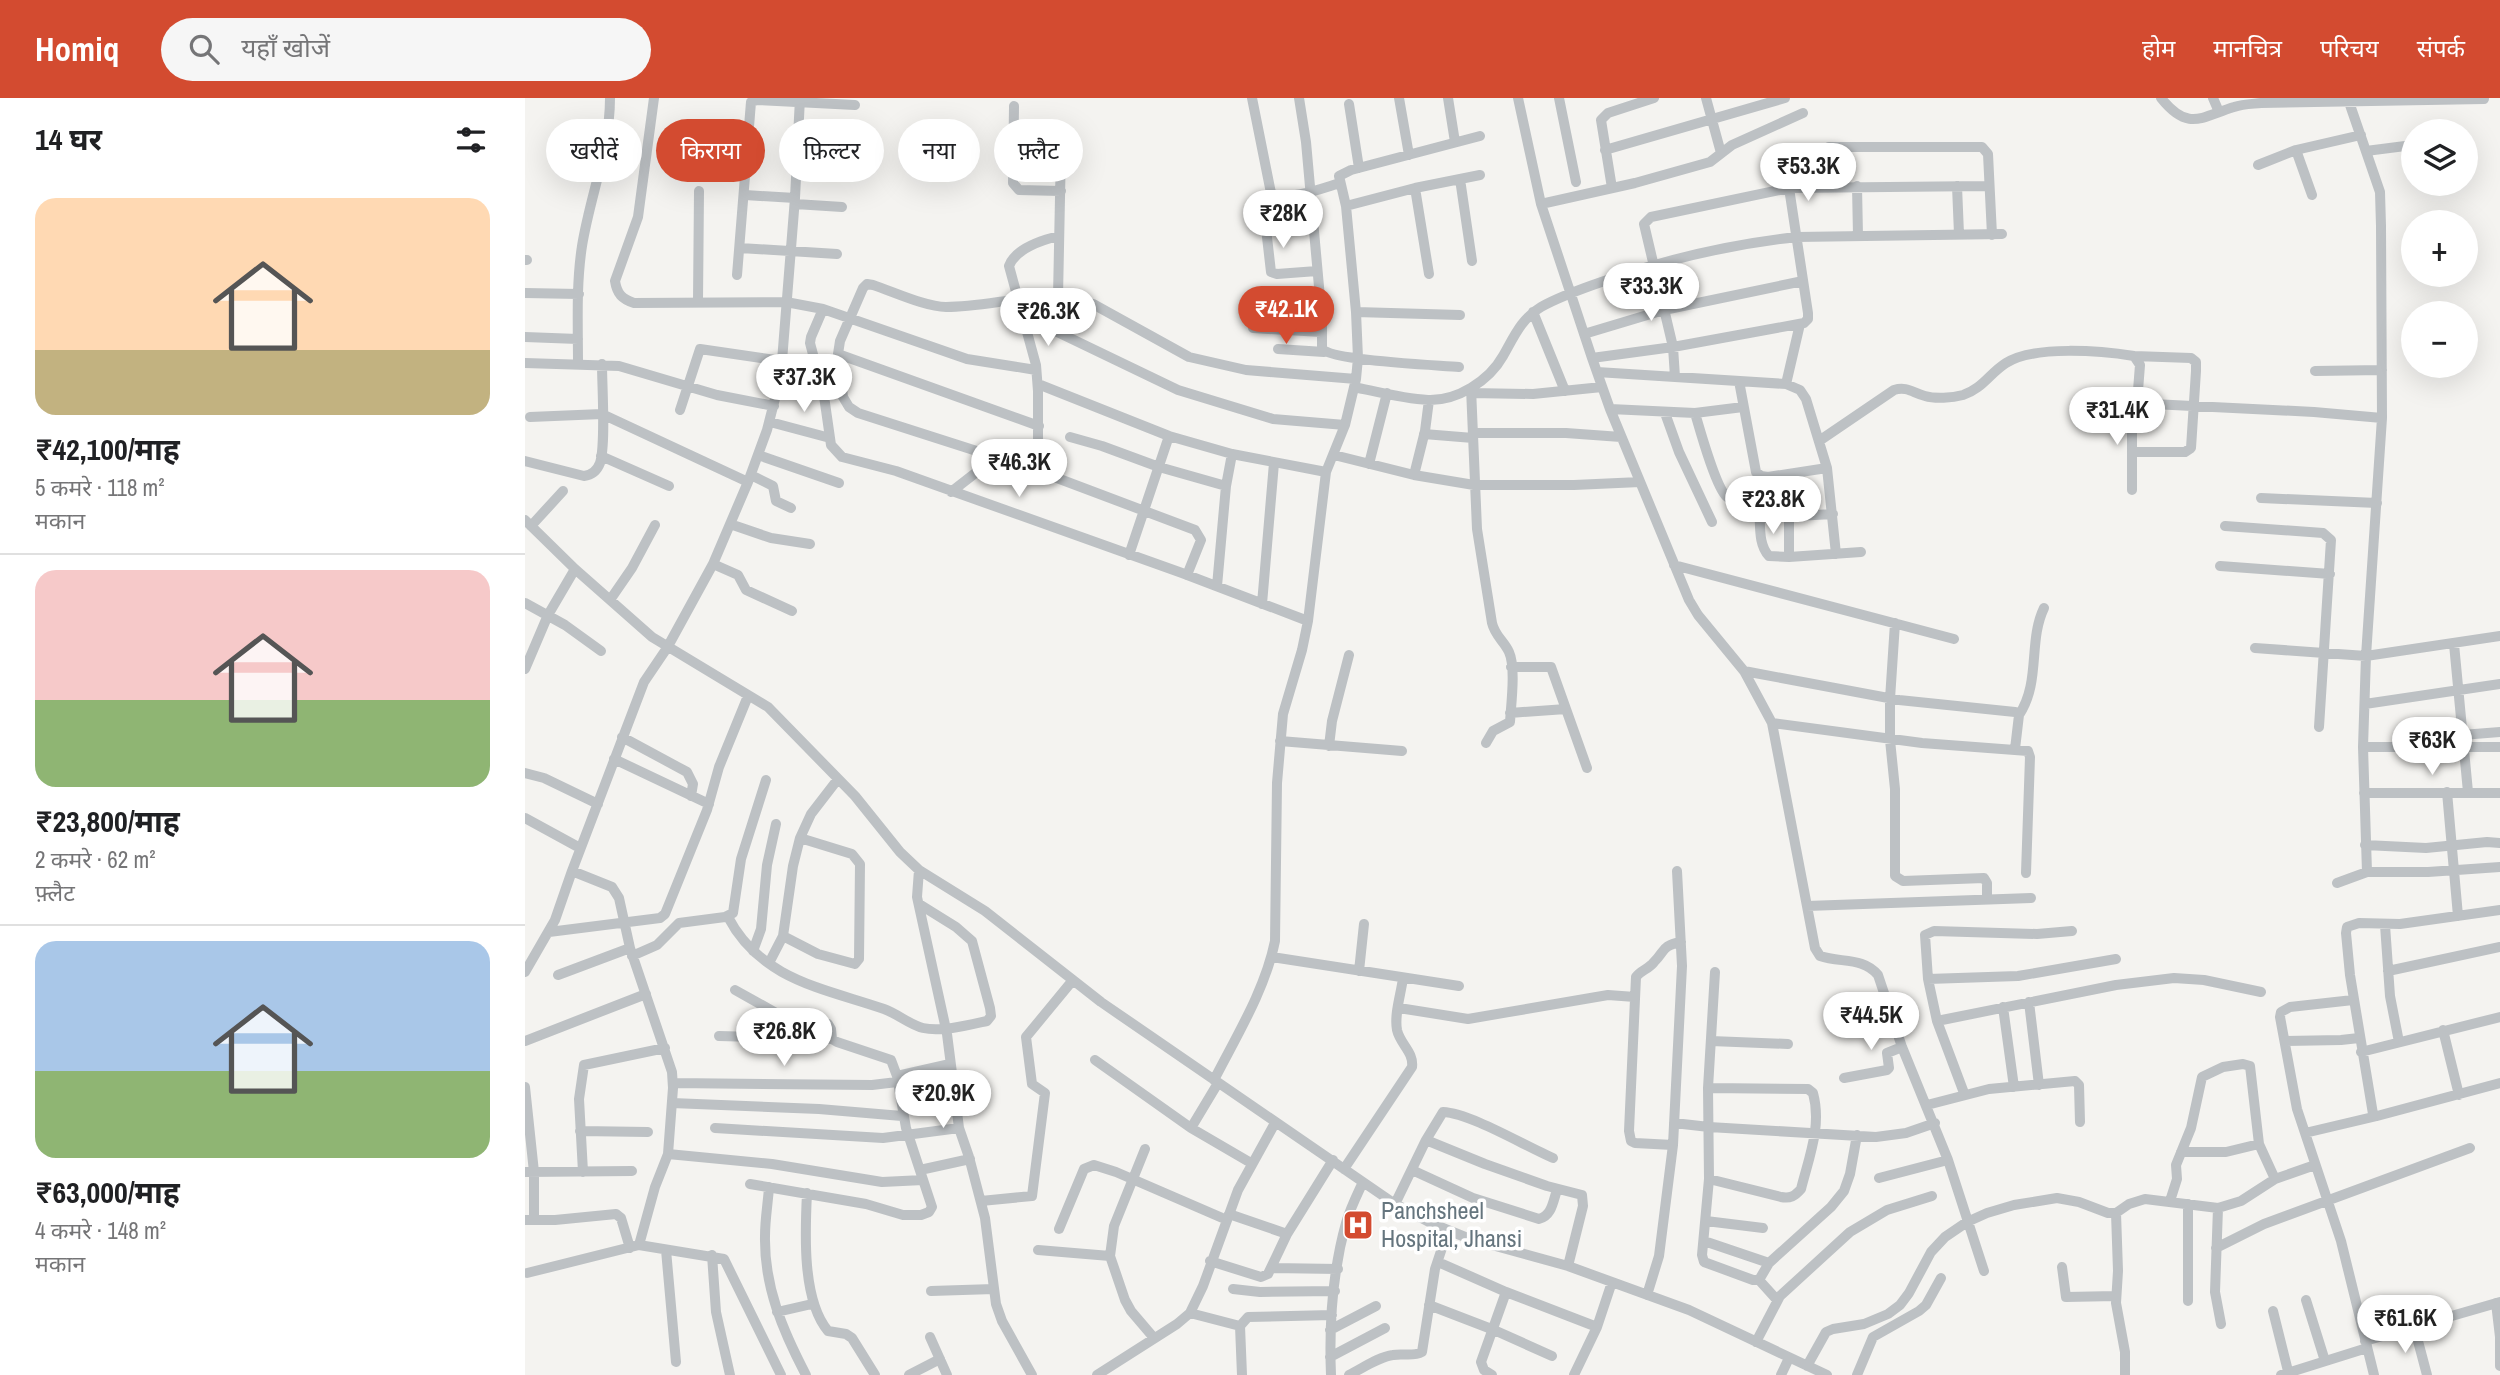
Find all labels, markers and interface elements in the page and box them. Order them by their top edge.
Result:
search box [161,18,651,81]
text: Homiq [35,27,119,71]
icon: search [185,30,223,68]
text: यहाँ खोजें [241,30,330,65]
text: होम [2142,32,2175,64]
text: मानचित्र [2213,32,2282,64]
text: परिचय [2320,32,2379,64]
text: संपर्क [2417,32,2465,64]
text: 14 घर [35,119,102,159]
chip: खरीदें [546,119,642,182]
chip: किराया [656,119,765,182]
chip: फ़िल्टर [779,119,884,182]
chip: नया [898,119,980,182]
chip: फ़्लैट [994,119,1083,182]
map controls [2401,119,2478,378]
button: layers [2401,119,2478,196]
icon: filters [452,121,490,159]
pin: ₹53.3K [1751,144,1865,203]
text: ₹53.3K [1776,150,1840,181]
pin: ₹28K [1242,190,1324,250]
text: ₹28K [1259,197,1307,228]
button: + [2401,210,2478,287]
icon: home [200,243,326,369]
pin: ₹33.3K [1594,264,1708,323]
text: ₹33.3K [1619,270,1683,301]
pin: ₹42.1K [1229,286,1343,346]
pin: ₹26.3K [991,288,1105,348]
text: ₹42.1K [1254,293,1318,324]
text: ₹26.3K [1016,295,1080,326]
button: − [2401,301,2478,378]
pin: ₹37.3K [747,354,861,414]
text: ₹37.3K [772,361,836,392]
pin: ₹31.4K [2060,388,2174,447]
text: ₹31.4K [2085,394,2149,425]
text: ₹42,100/माह [35,429,180,469]
pin: ₹46.3K [962,440,1076,499]
text: ₹46.3K [987,446,1051,477]
text: 5 कमरे · 118 m² [35,472,165,503]
pin: ₹23.8K [1716,476,1830,536]
text: ₹23.8K [1741,483,1805,514]
text: मकान [35,505,85,536]
icon: home [200,615,326,741]
pin: ₹63K [2391,718,2473,777]
text: ₹63K [2408,724,2456,755]
text: ₹23,800/माह [35,801,180,841]
text: 2 कमरे · 62 m² [35,844,156,875]
text: फ़्लैट [35,877,75,908]
icon: home [200,986,326,1112]
pin: ₹44.5K [1814,992,1928,1052]
text: ₹44.5K [1839,999,1903,1030]
pin: ₹26.8K [727,1009,841,1068]
text: ₹26.8K [752,1015,816,1046]
pin: ₹20.9K [886,1070,1000,1130]
text: ₹20.9K [911,1077,975,1108]
text: ₹63,000/माह [35,1172,180,1212]
place label: Panchsheel Hospital, Jhansi [1381,1194,1522,1254]
hospital icon: Panchsheel Hospital, Jhansi [1341,1208,1375,1242]
text: 4 कमरे · 148 m² [35,1215,166,1246]
text: मकान [35,1248,85,1279]
pin: ₹61.6K [2348,1296,2462,1355]
text: ₹61.6K [2373,1302,2437,1333]

